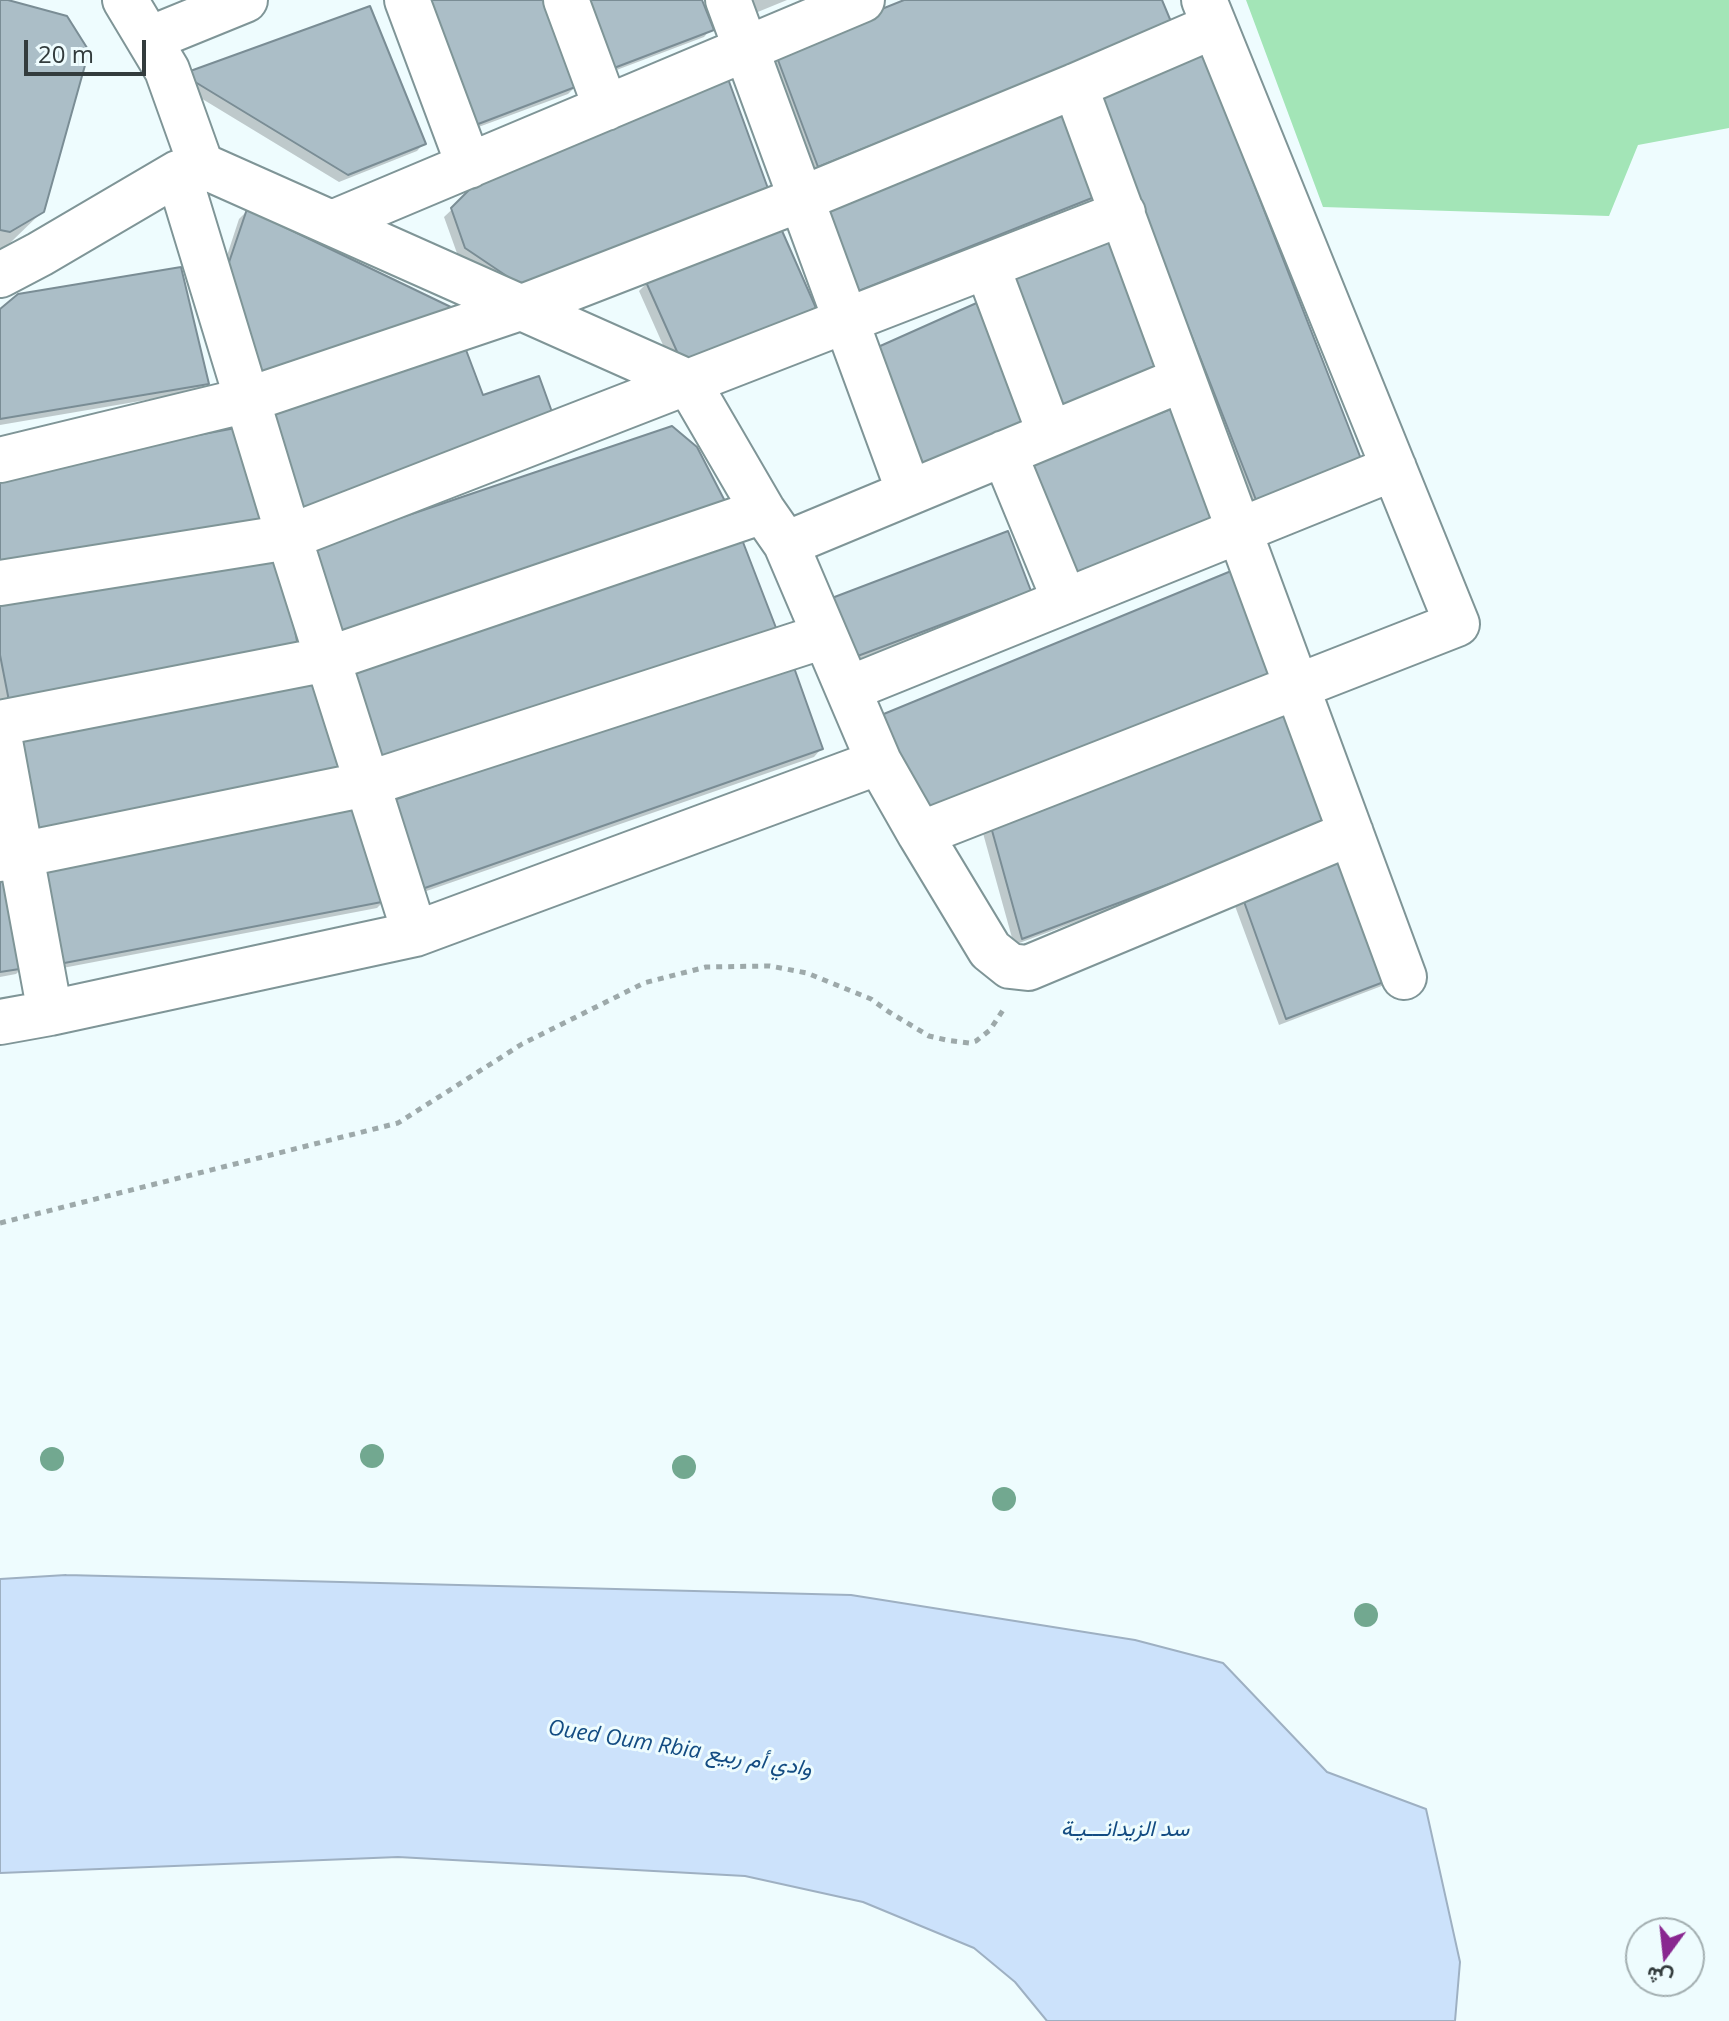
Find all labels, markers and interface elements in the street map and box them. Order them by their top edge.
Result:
scale bar [28,24,150,74]
text: 20 m [38,37,94,70]
water label: Oued Oum Rbia وادي أم ربيع [546,1715,814,1783]
water label: سد الزيدانـــيـة [1061,1817,1189,1843]
north arrow [1625,1917,1705,1997]
text: ش [1643,1960,1676,1996]

